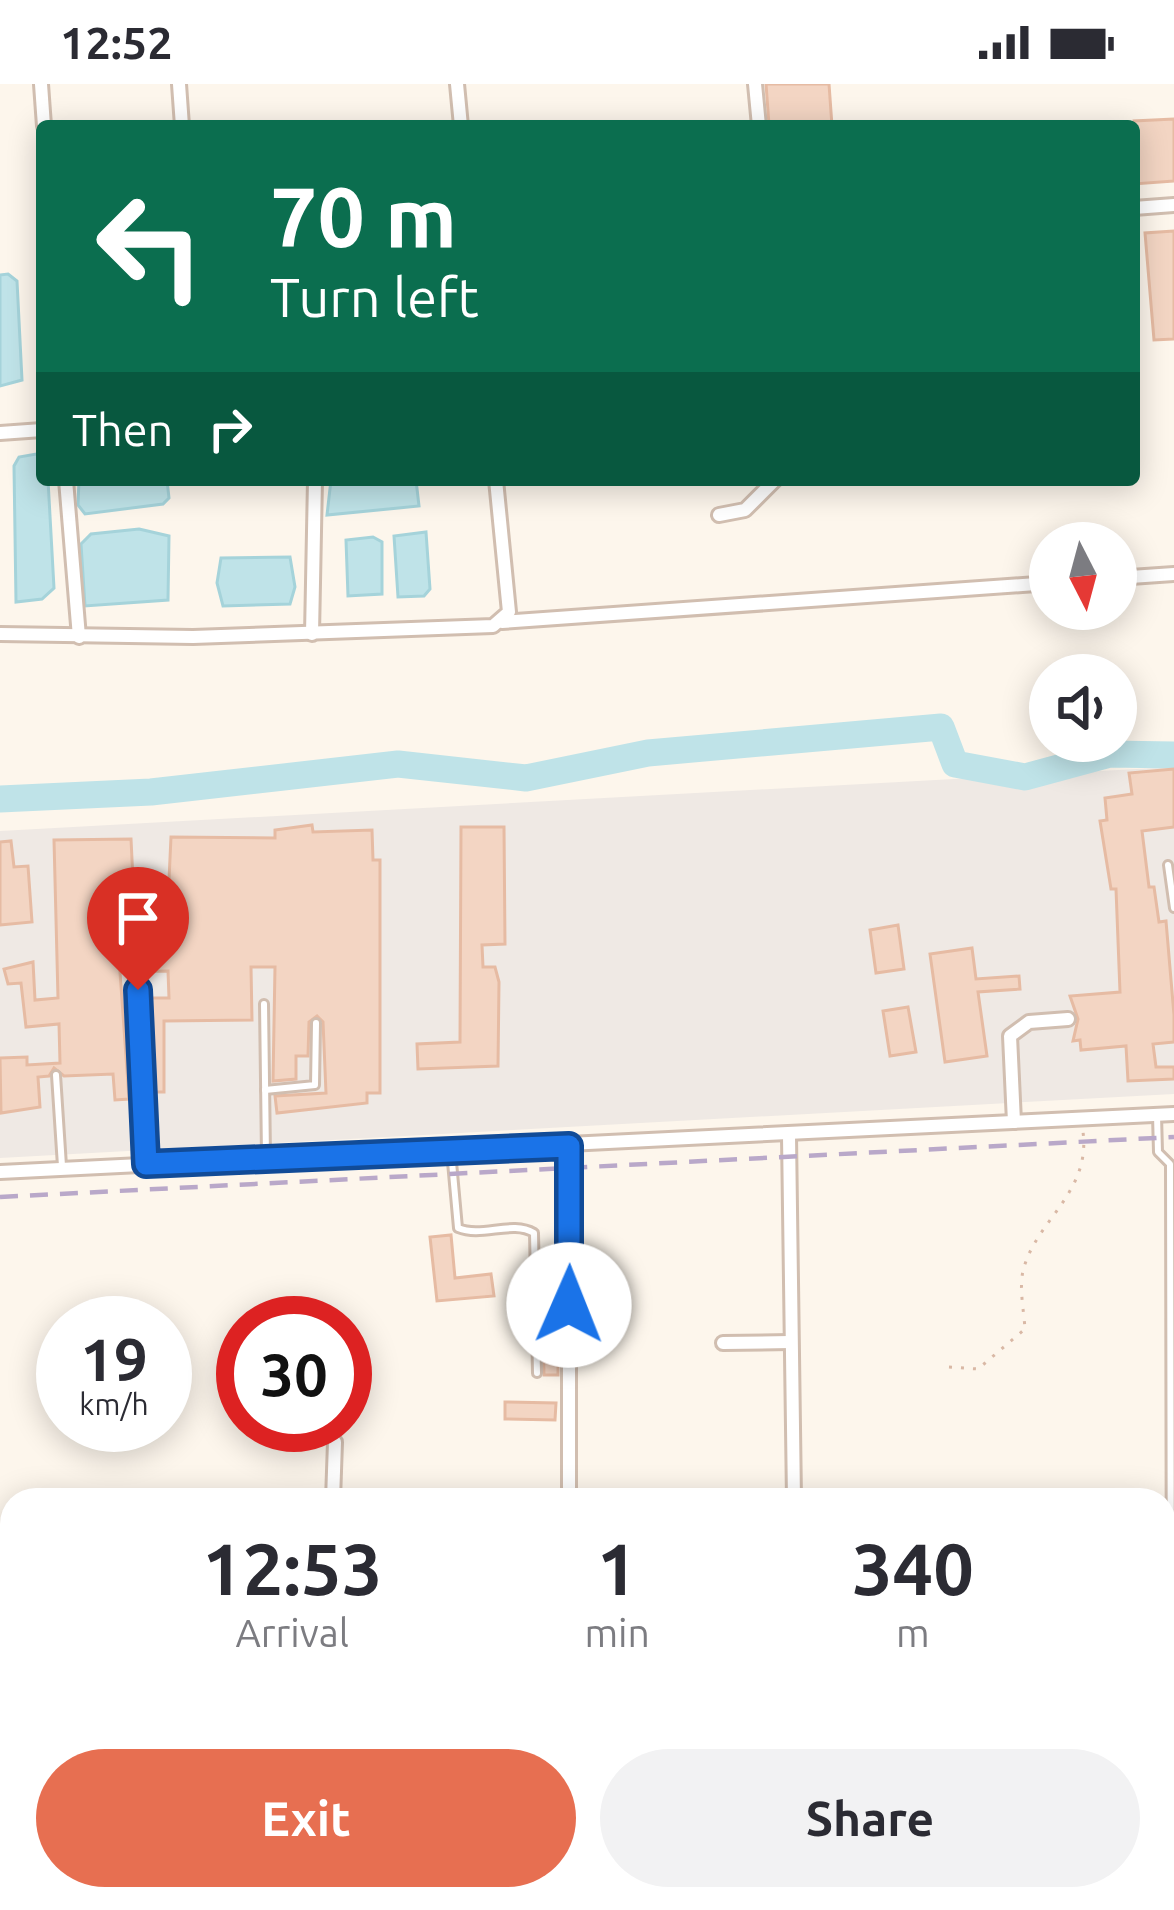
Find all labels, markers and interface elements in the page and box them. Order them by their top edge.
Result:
text: 12:52 [60,17,173,68]
icon: left [72,168,228,324]
text: 70 m [270,169,457,263]
text: Turn left [270,267,479,327]
icon: right [197,396,263,462]
text: Then [72,404,173,455]
north arrow [1029,522,1137,630]
map controls [1029,522,1137,762]
button: sound [1029,654,1137,762]
pin [87,867,189,990]
icon: arrive [105,885,171,951]
position arrow [506,1242,632,1368]
speed limit sign: 30 [216,1296,372,1452]
text: 19 [80,1325,148,1392]
text: km/h [79,1387,149,1421]
text: 12:53 [202,1528,382,1609]
text: 1 [597,1528,637,1609]
text: 340 [852,1528,974,1609]
text: Arrival [235,1611,349,1654]
text: min [584,1611,650,1654]
text: m [896,1611,930,1654]
button: Exit [36,1749,576,1887]
button: Share [600,1749,1140,1887]

